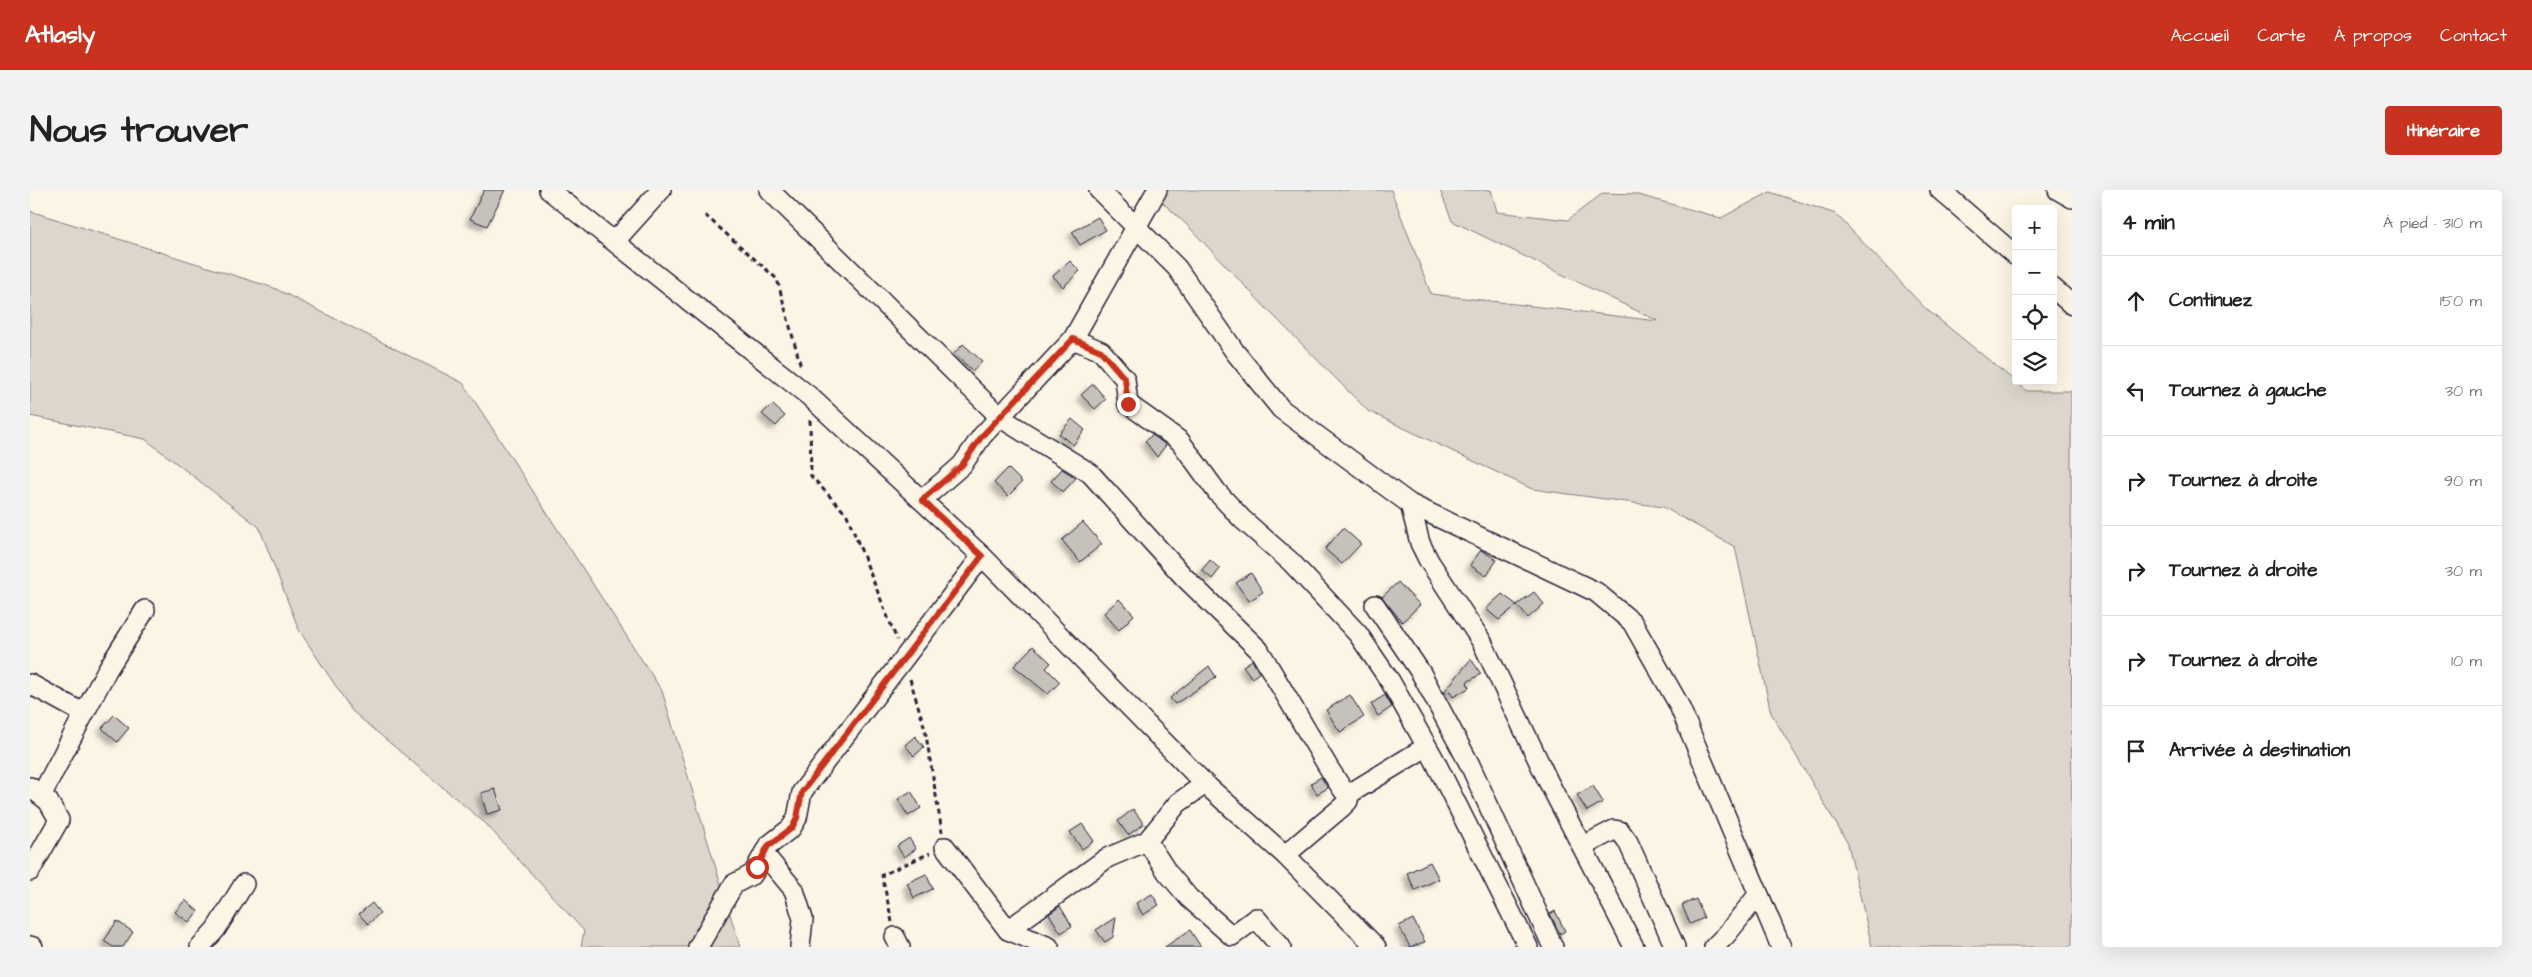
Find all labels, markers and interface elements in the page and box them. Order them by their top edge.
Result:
text: Atlasly [25,18,95,52]
text: Accueil [2170,23,2229,48]
text: Carte [2257,23,2306,48]
text: À propos [2334,23,2412,48]
text: Contact [2440,23,2507,48]
text: Nous trouver [30,106,248,155]
button: Itinéraire [2385,106,2502,155]
map controls [2012,205,2057,385]
button: + [2012,205,2057,250]
text: 4 min [2122,208,2175,237]
text: À pied · 310 m [2383,212,2482,234]
button: − [2012,250,2057,295]
icon: ahead [2122,287,2150,315]
text: Continuez [2169,287,2252,314]
text: 150 m [2440,290,2482,312]
button: locate [2012,295,2057,340]
button: layers [2012,340,2057,385]
icon: left [2122,377,2150,405]
text: Tournez à gauche [2169,377,2327,404]
text: 30 m [2445,380,2482,402]
route end [1117,393,1140,416]
icon: right [2122,467,2150,495]
text: Tournez à droite [2169,467,2317,494]
text: 90 m [2444,470,2482,492]
icon: right [2122,557,2150,585]
text: Tournez à droite [2169,557,2317,584]
text: 30 m [2445,560,2482,582]
icon: right [2122,647,2150,675]
text: Tournez à droite [2169,647,2317,674]
text: 10 m [2451,650,2482,672]
icon: arrive [2122,737,2150,765]
text: Arrivée à destination [2169,737,2350,764]
route start [746,856,769,879]

